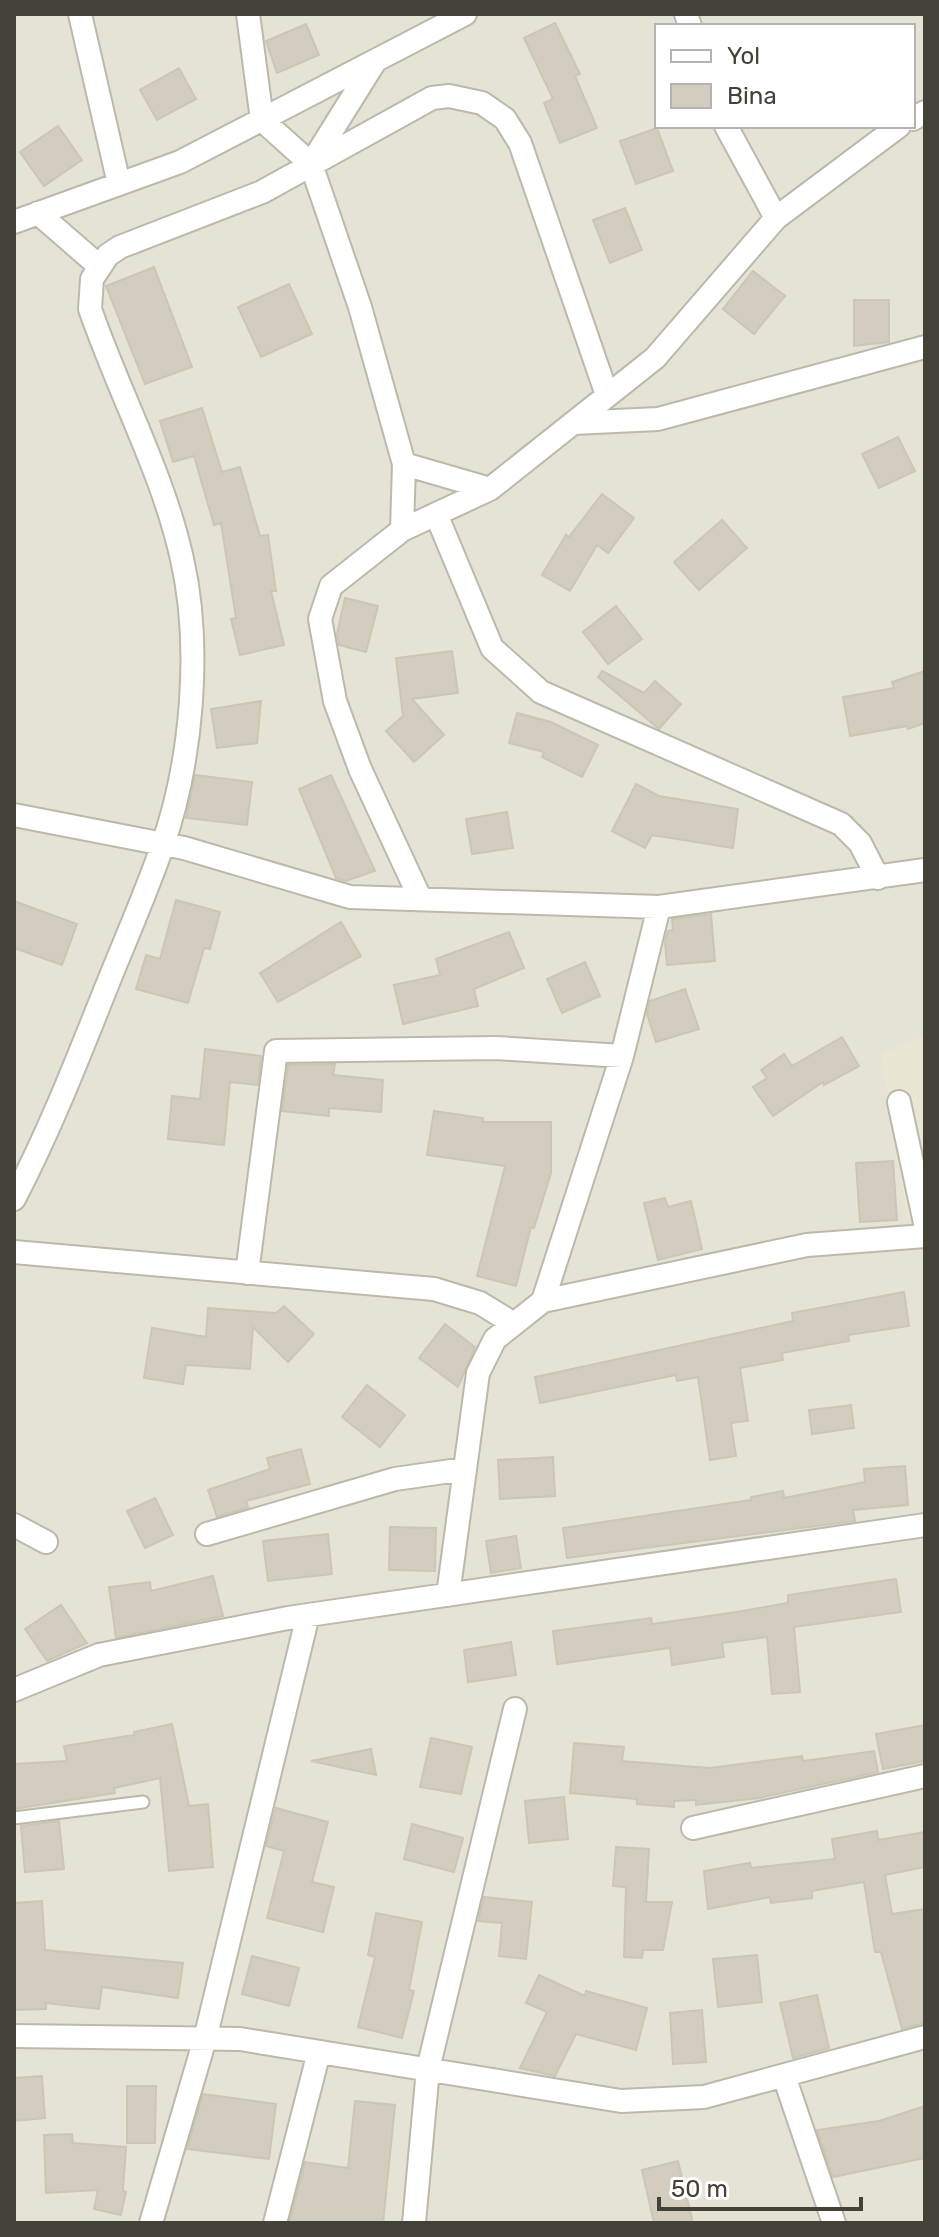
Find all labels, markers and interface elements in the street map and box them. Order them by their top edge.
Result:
legend [655,24,915,128]
text: Yol [727,42,760,70]
text: Bina [727,82,777,110]
scale bar [659,2161,861,2211]
text: 50 m [671,2175,728,2203]

